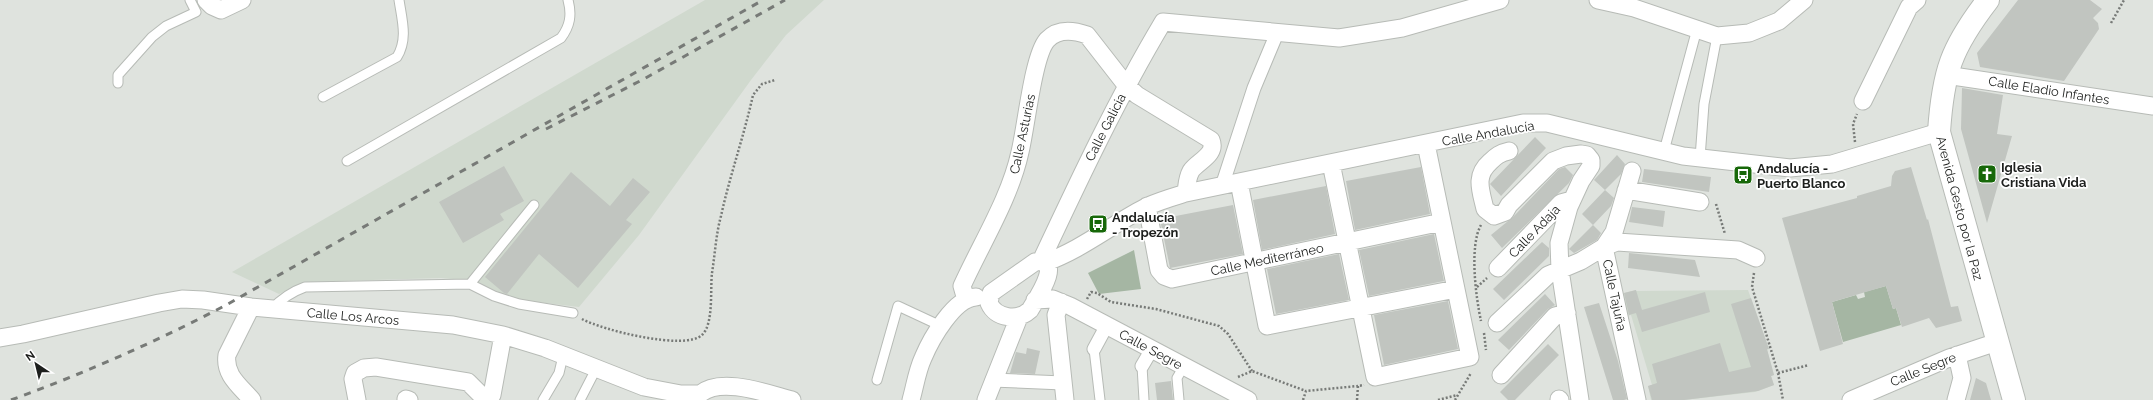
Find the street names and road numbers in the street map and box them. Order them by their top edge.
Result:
street label: Calle Eladio Infantes [1987,74,2110,107]
street label: Calle Galicia [1082,91,1129,164]
street label: Calle Asturias [1007,93,1038,175]
street label: Calle Andalucía [1441,118,1535,149]
street label: Avenida Gesto por la Paz [1933,134,1986,282]
street label: Calle Adaja [1506,202,1563,261]
street label: Calle Mediterráneo [1209,240,1325,279]
street label: Calle Tajuña [1600,258,1629,332]
street label: Calle Los Arcos [306,305,400,328]
street label: Calle Segre [1117,326,1185,373]
street label: Calle Segre [1888,349,1959,389]

